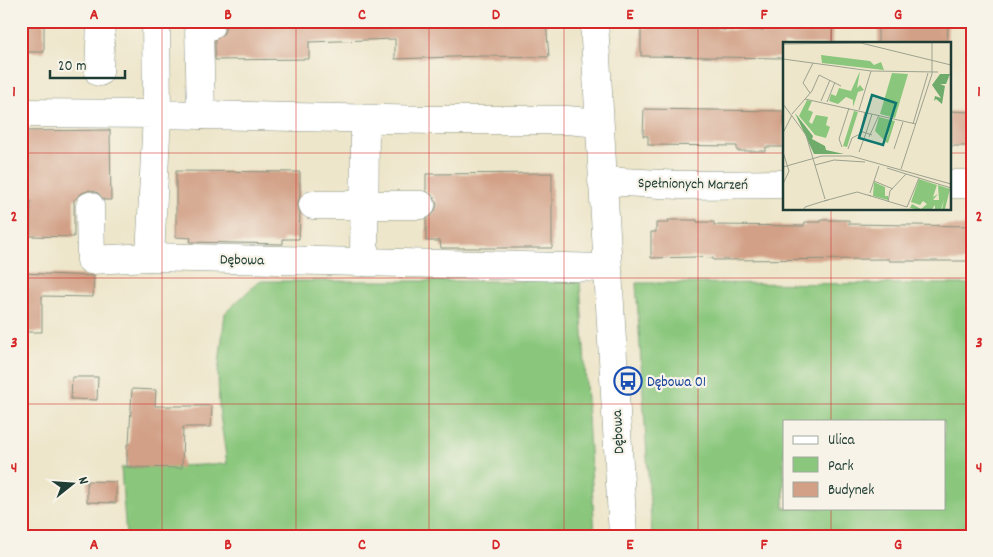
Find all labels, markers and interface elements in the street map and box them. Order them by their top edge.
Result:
text: A [90,4,99,27]
text: B [224,4,232,27]
text: C [358,4,366,27]
text: D [492,4,501,27]
text: E [626,4,634,27]
text: F [760,4,768,27]
text: G [894,4,902,27]
inset map [783,42,950,210]
scale bar [50,48,125,80]
text: 20 m [58,56,86,78]
text: 1 [12,81,16,104]
text: 1 [977,81,981,104]
street label: Spełnionych Marzeń [638,173,748,197]
text: 2 [11,206,18,229]
text: 2 [976,206,983,229]
street label: Dębowa [220,250,265,272]
text: 3 [10,332,18,355]
text: 3 [975,332,983,355]
bus stop icon: Dębowa 01 [613,366,643,396]
place label: Dębowa 01 [647,372,706,394]
street label: Dębowa [607,408,631,455]
legend [783,420,946,510]
text: Ulica [828,430,856,452]
text: Park [828,456,854,478]
text: 4 [11,457,17,480]
text: 4 [976,457,982,480]
north arrow [48,460,98,510]
text: N [72,475,93,487]
text: Budynek [828,480,874,502]
text: A [90,534,99,557]
text: B [224,534,232,557]
text: C [358,534,366,557]
text: D [492,534,501,557]
text: E [626,534,634,557]
text: F [760,534,768,557]
text: G [894,534,902,557]

